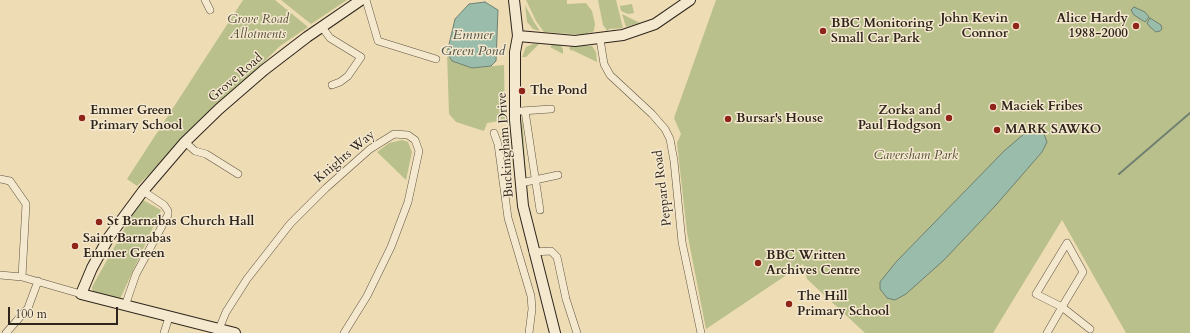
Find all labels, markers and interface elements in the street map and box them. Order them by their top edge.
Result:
place label: John Kevin Connor [941,11,1008,42]
place label: Alice Hardy 1988-2000 [1057,11,1128,42]
park label: Grove Road Allotments [227,12,289,43]
place label: BBC Monitoring Small Car Park [831,16,933,47]
marker: John Kevin Connor [1011,21,1021,31]
marker: Alice Hardy 1988-2000 [1131,21,1141,31]
marker: BBC Monitoring Small Car Park [818,26,828,36]
water label: Emmer Green Pond [441,28,505,60]
street label: Grove Road [206,50,266,106]
place label: The Pond [530,83,587,99]
marker: The Pond [517,86,527,96]
street label: Buckingham Drive [495,92,517,198]
place label: Maciek Fribes [1001,99,1083,115]
marker: Maciek Fribes [988,102,998,112]
place label: Emmer Green Primary School [90,103,182,134]
place label: Zorka and Paul Hodgson [858,103,941,134]
place label: Bursar's House [736,111,823,127]
marker: Emmer Green Primary School [77,113,87,123]
marker: Zorka and Paul Hodgson [944,113,954,123]
marker: Bursar's House [723,114,733,124]
place label: MARK SAWKO [1005,122,1101,138]
marker: MARK SAWKO [992,125,1002,135]
street label: Knights Way [312,127,378,187]
park label: Caversham Park [874,148,958,164]
street label: Peppard Road [651,149,675,227]
place label: St Barnabas Church Hall [107,214,254,230]
marker: St Barnabas Church Hall [94,217,104,227]
place label: Saint Barnabas Emmer Green [83,231,171,262]
marker: Saint Barnabas Emmer Green [70,241,80,251]
place label: BBC Written Archives Centre [766,248,860,279]
marker: BBC Written Archives Centre [753,258,763,268]
place label: The Hill Primary School [797,289,889,320]
scale bar [10,299,120,325]
marker: The Hill Primary School [784,299,794,309]
text: 100 m [15,306,47,322]

